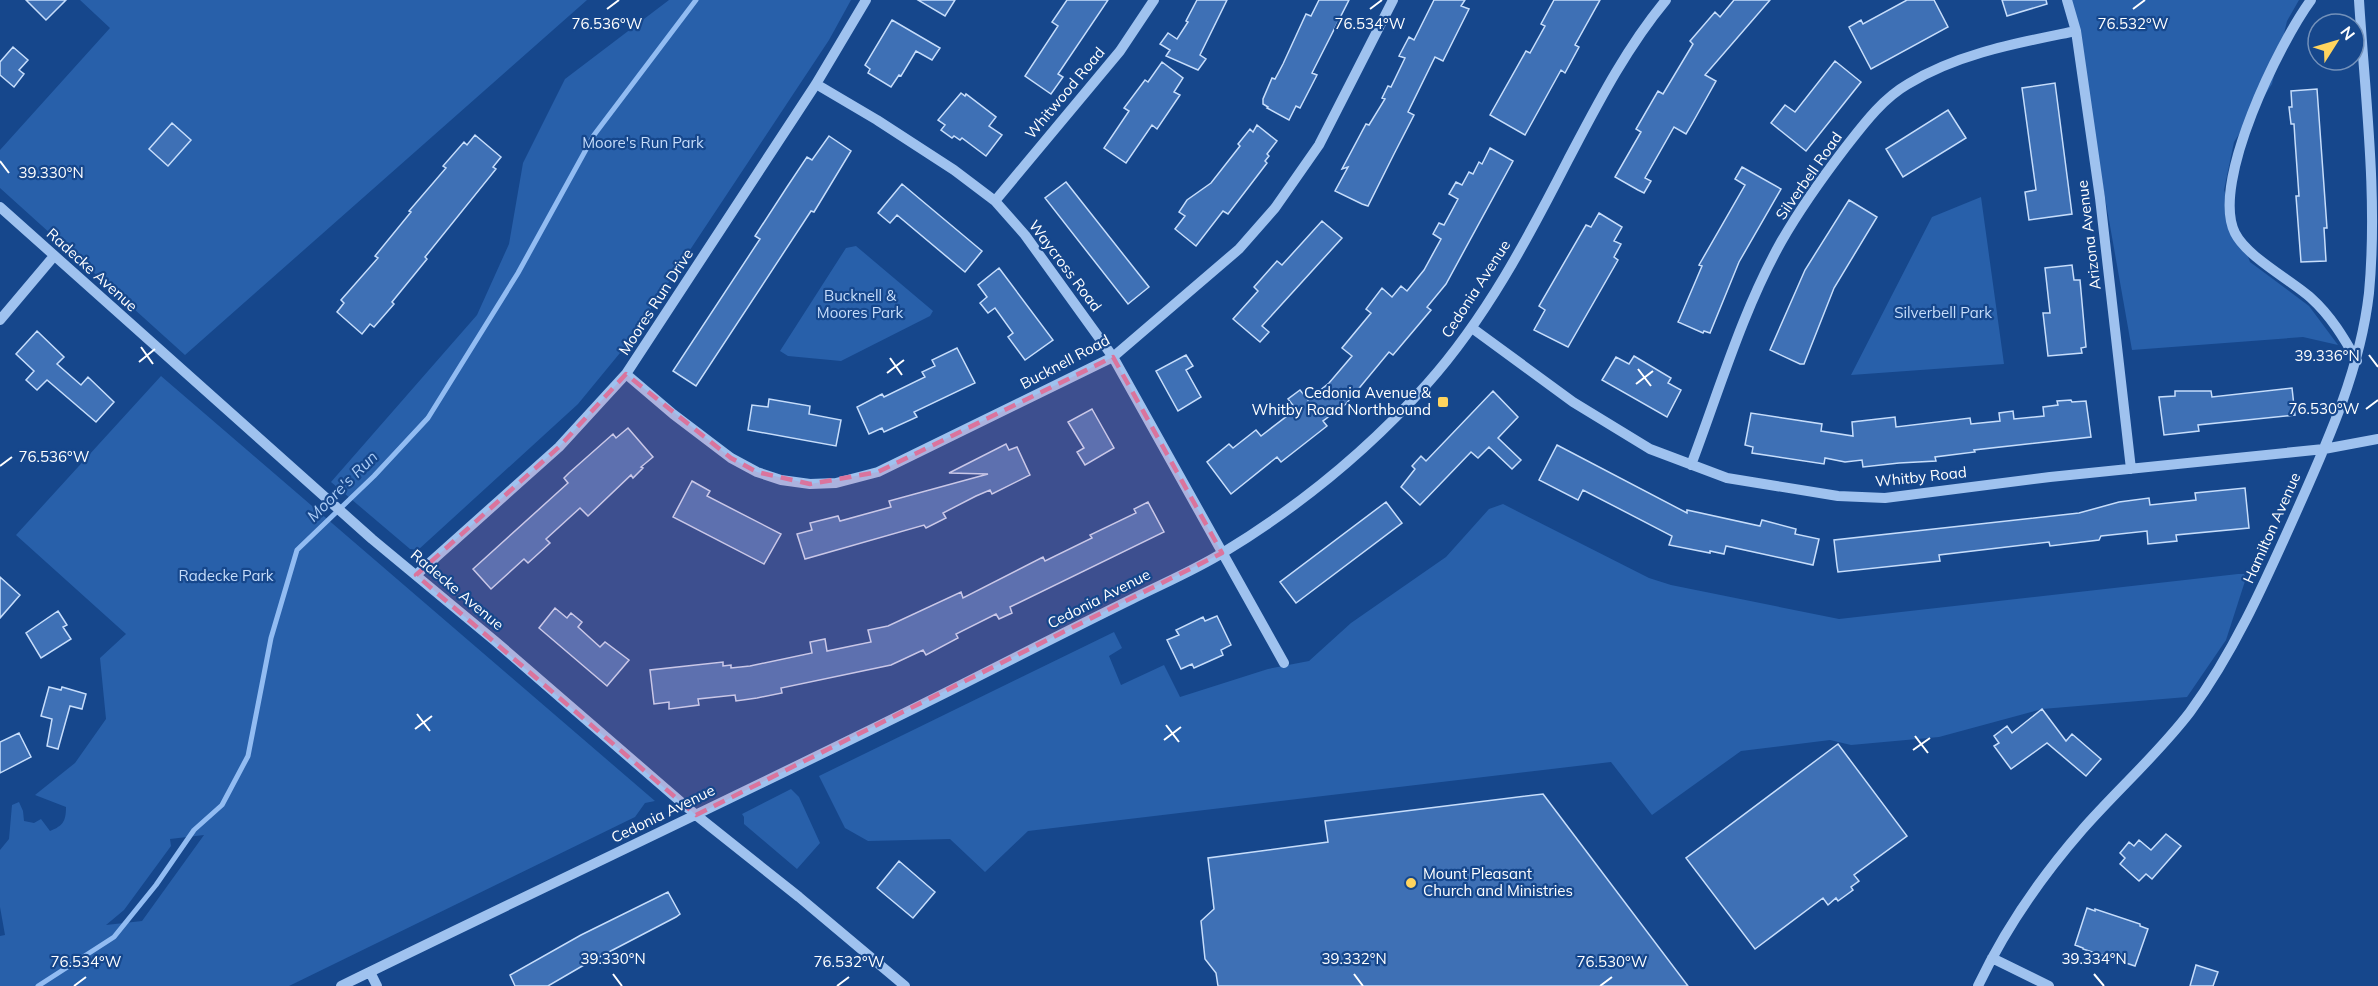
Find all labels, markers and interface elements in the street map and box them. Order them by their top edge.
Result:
north arrow [2306,12,2366,72]
text: 76.536°W [572,14,643,33]
text: 76.534°W [1335,14,1406,33]
text: 76.532°W [2098,14,2169,33]
text: N [2336,22,2360,44]
street label: Whitwood Road [1021,43,1109,143]
street label: Silverbell Road [1771,128,1846,223]
park label: Moore's Run Park [582,133,704,152]
text: 39.330°N [18,163,84,182]
street label: Arizona Avenue [2072,179,2105,291]
street label: Waycross Road [1025,216,1106,315]
street label: Radecke Avenue [43,224,142,315]
street label: Cedonia Avenue [1437,236,1514,341]
street label: Moores Run Drive [614,245,697,358]
park label: Bucknell & Moores Park [817,286,903,322]
park label: Silverbell Park [1894,303,1992,322]
street label: Bucknell Road [1017,330,1113,393]
text: 39.336°N [2294,346,2360,365]
place label: Cedonia Avenue & Whitby Road Northbound [1252,383,1432,419]
marker: Cedonia Avenue & Whitby Road Northbound [1436,395,1450,409]
text: 76.530°W [2289,399,2360,418]
water label: Moore's Run [302,446,382,526]
text: 76.536°W [19,447,90,466]
street label: Whitby Road [1874,462,1968,491]
street label: Hamilton Avenue [2239,469,2305,586]
street label: Radecke Avenue [407,545,508,634]
street label: Cedonia Avenue [1044,564,1153,633]
park label: Radecke Park [178,566,274,585]
street label: Cedonia Avenue [608,780,718,847]
place label: Mount Pleasant Church and Ministries [1423,864,1573,900]
marker: Mount Pleasant Church and Ministries [1404,876,1418,890]
text: 39.330°N [580,949,646,968]
text: 39.332°N [1321,949,1387,968]
text: 39.334°N [2061,949,2127,968]
text: 76.534°W [51,952,122,971]
text: 76.532°W [814,952,885,971]
text: 76.530°W [1577,952,1648,971]

